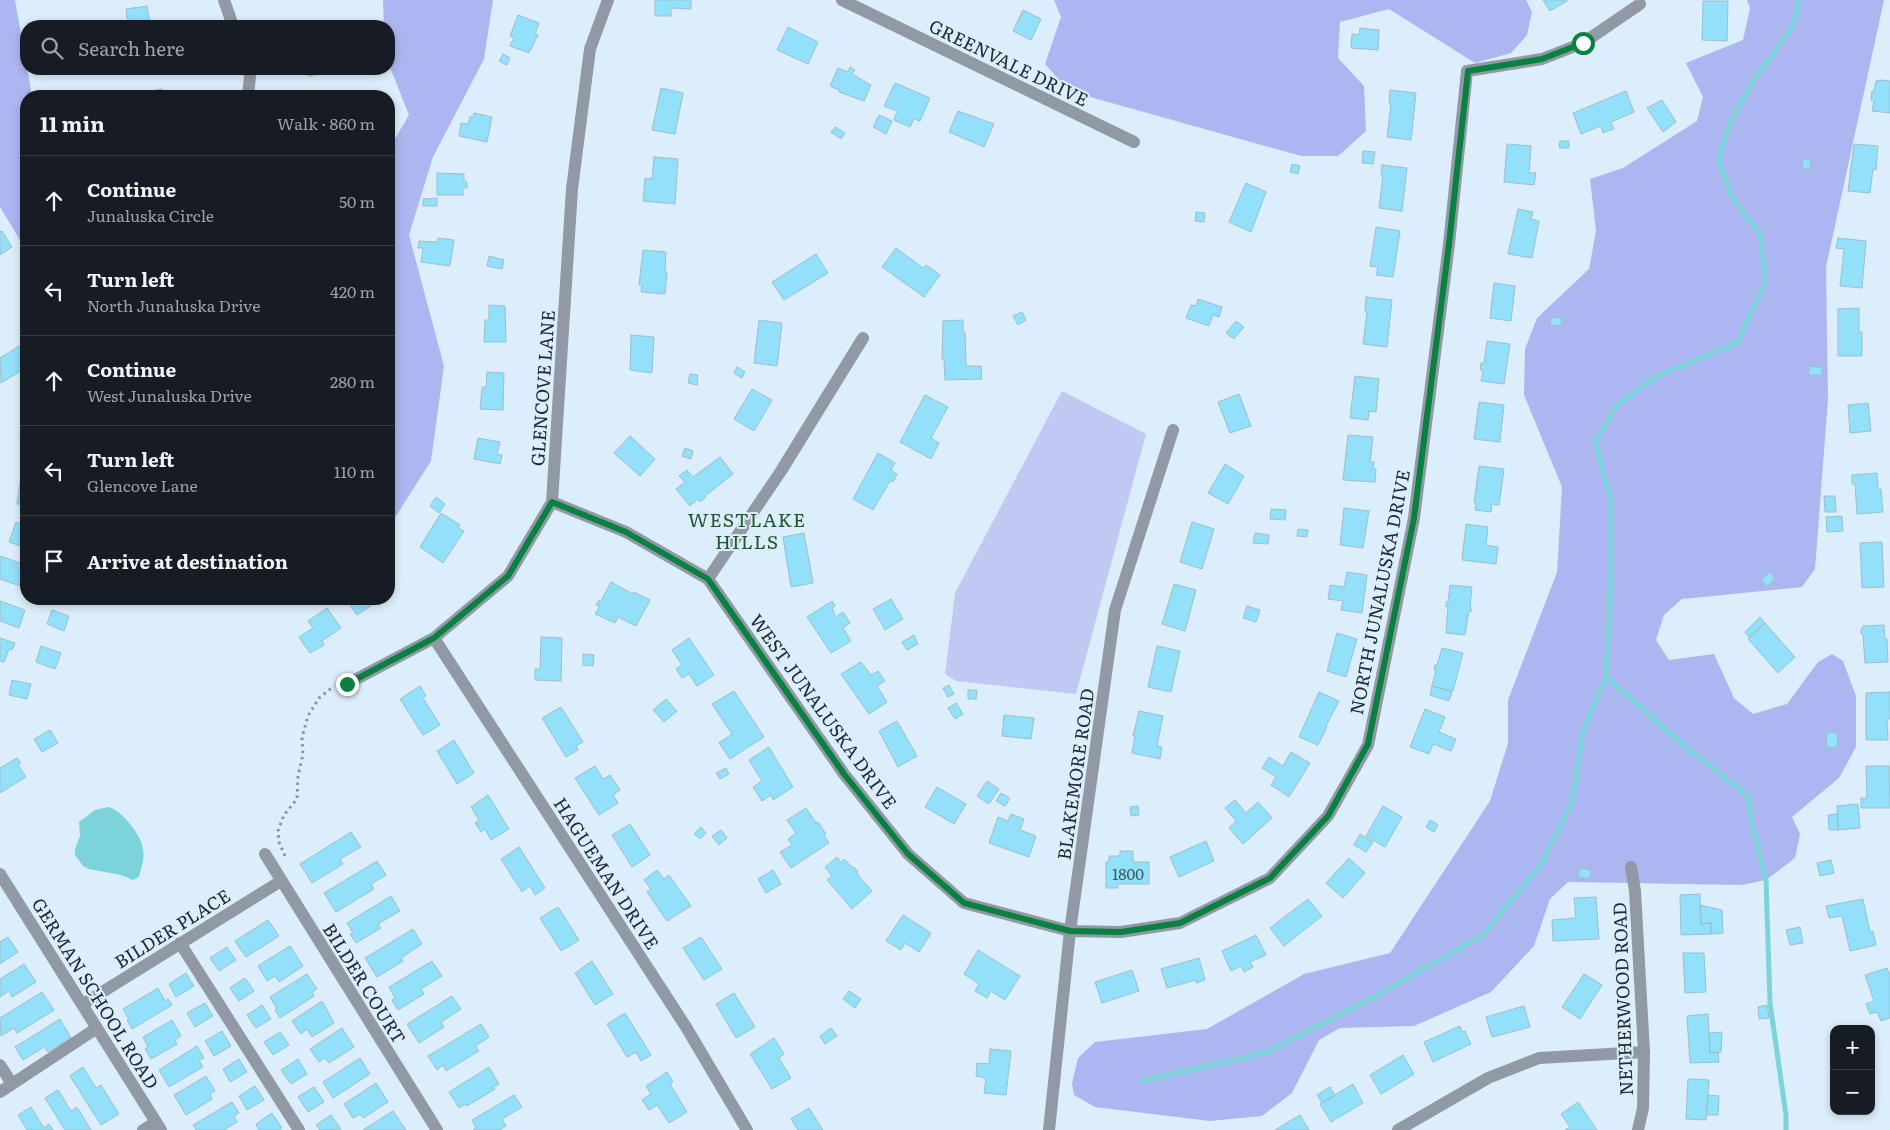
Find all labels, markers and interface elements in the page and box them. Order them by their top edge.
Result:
street label: GREENVALE DRIVE [925,12,1093,112]
search box [20,20,395,75]
route start [1572,32,1595,55]
icon: search [38,34,66,62]
text: Search here [78,34,185,62]
text: 11 min [40,107,105,138]
text: Walk · 860 m [277,111,375,135]
text: Continue [87,175,176,203]
icon: ahead [40,187,68,215]
text: 50 m [339,189,375,213]
text: Junaluska Circle [87,203,214,227]
text: Turn left [87,265,174,293]
icon: left [40,277,68,305]
text: 420 m [330,279,375,303]
text: North Junaluska Drive [87,293,261,317]
street label: GLENCOVE LANE [523,309,561,467]
text: Continue [87,355,176,383]
icon: ahead [40,367,68,395]
text: 280 m [330,369,375,393]
text: West Junaluska Drive [87,383,252,407]
text: Turn left [87,445,174,473]
icon: left [40,457,68,485]
text: 110 m [334,459,375,483]
street label: NORTH JUNALUSKA DRIVE [1342,467,1416,717]
text: Glencove Lane [87,473,198,497]
district label: WESTLAKE HILLS [688,505,806,555]
icon: arrive [40,547,68,575]
text: Arrive at destination [87,547,288,575]
street label: WEST JUNALUSKA DRIVE [744,608,904,814]
route end [336,673,359,696]
street label: BLAKEMORE ROAD [1050,686,1100,862]
street label: HAGUEMAN DRIVE [548,792,666,954]
house number: 1800 [1112,862,1144,885]
street label: BILDER PLACE [109,882,235,974]
street label: GERMAN SCHOOL ROAD [26,892,166,1094]
street label: NETHERWOOD ROAD [1605,902,1639,1096]
street label: BILDER COURT [317,917,413,1049]
map controls [1830,1025,1875,1115]
button: + [1830,1025,1875,1070]
button: − [1830,1070,1875,1115]

